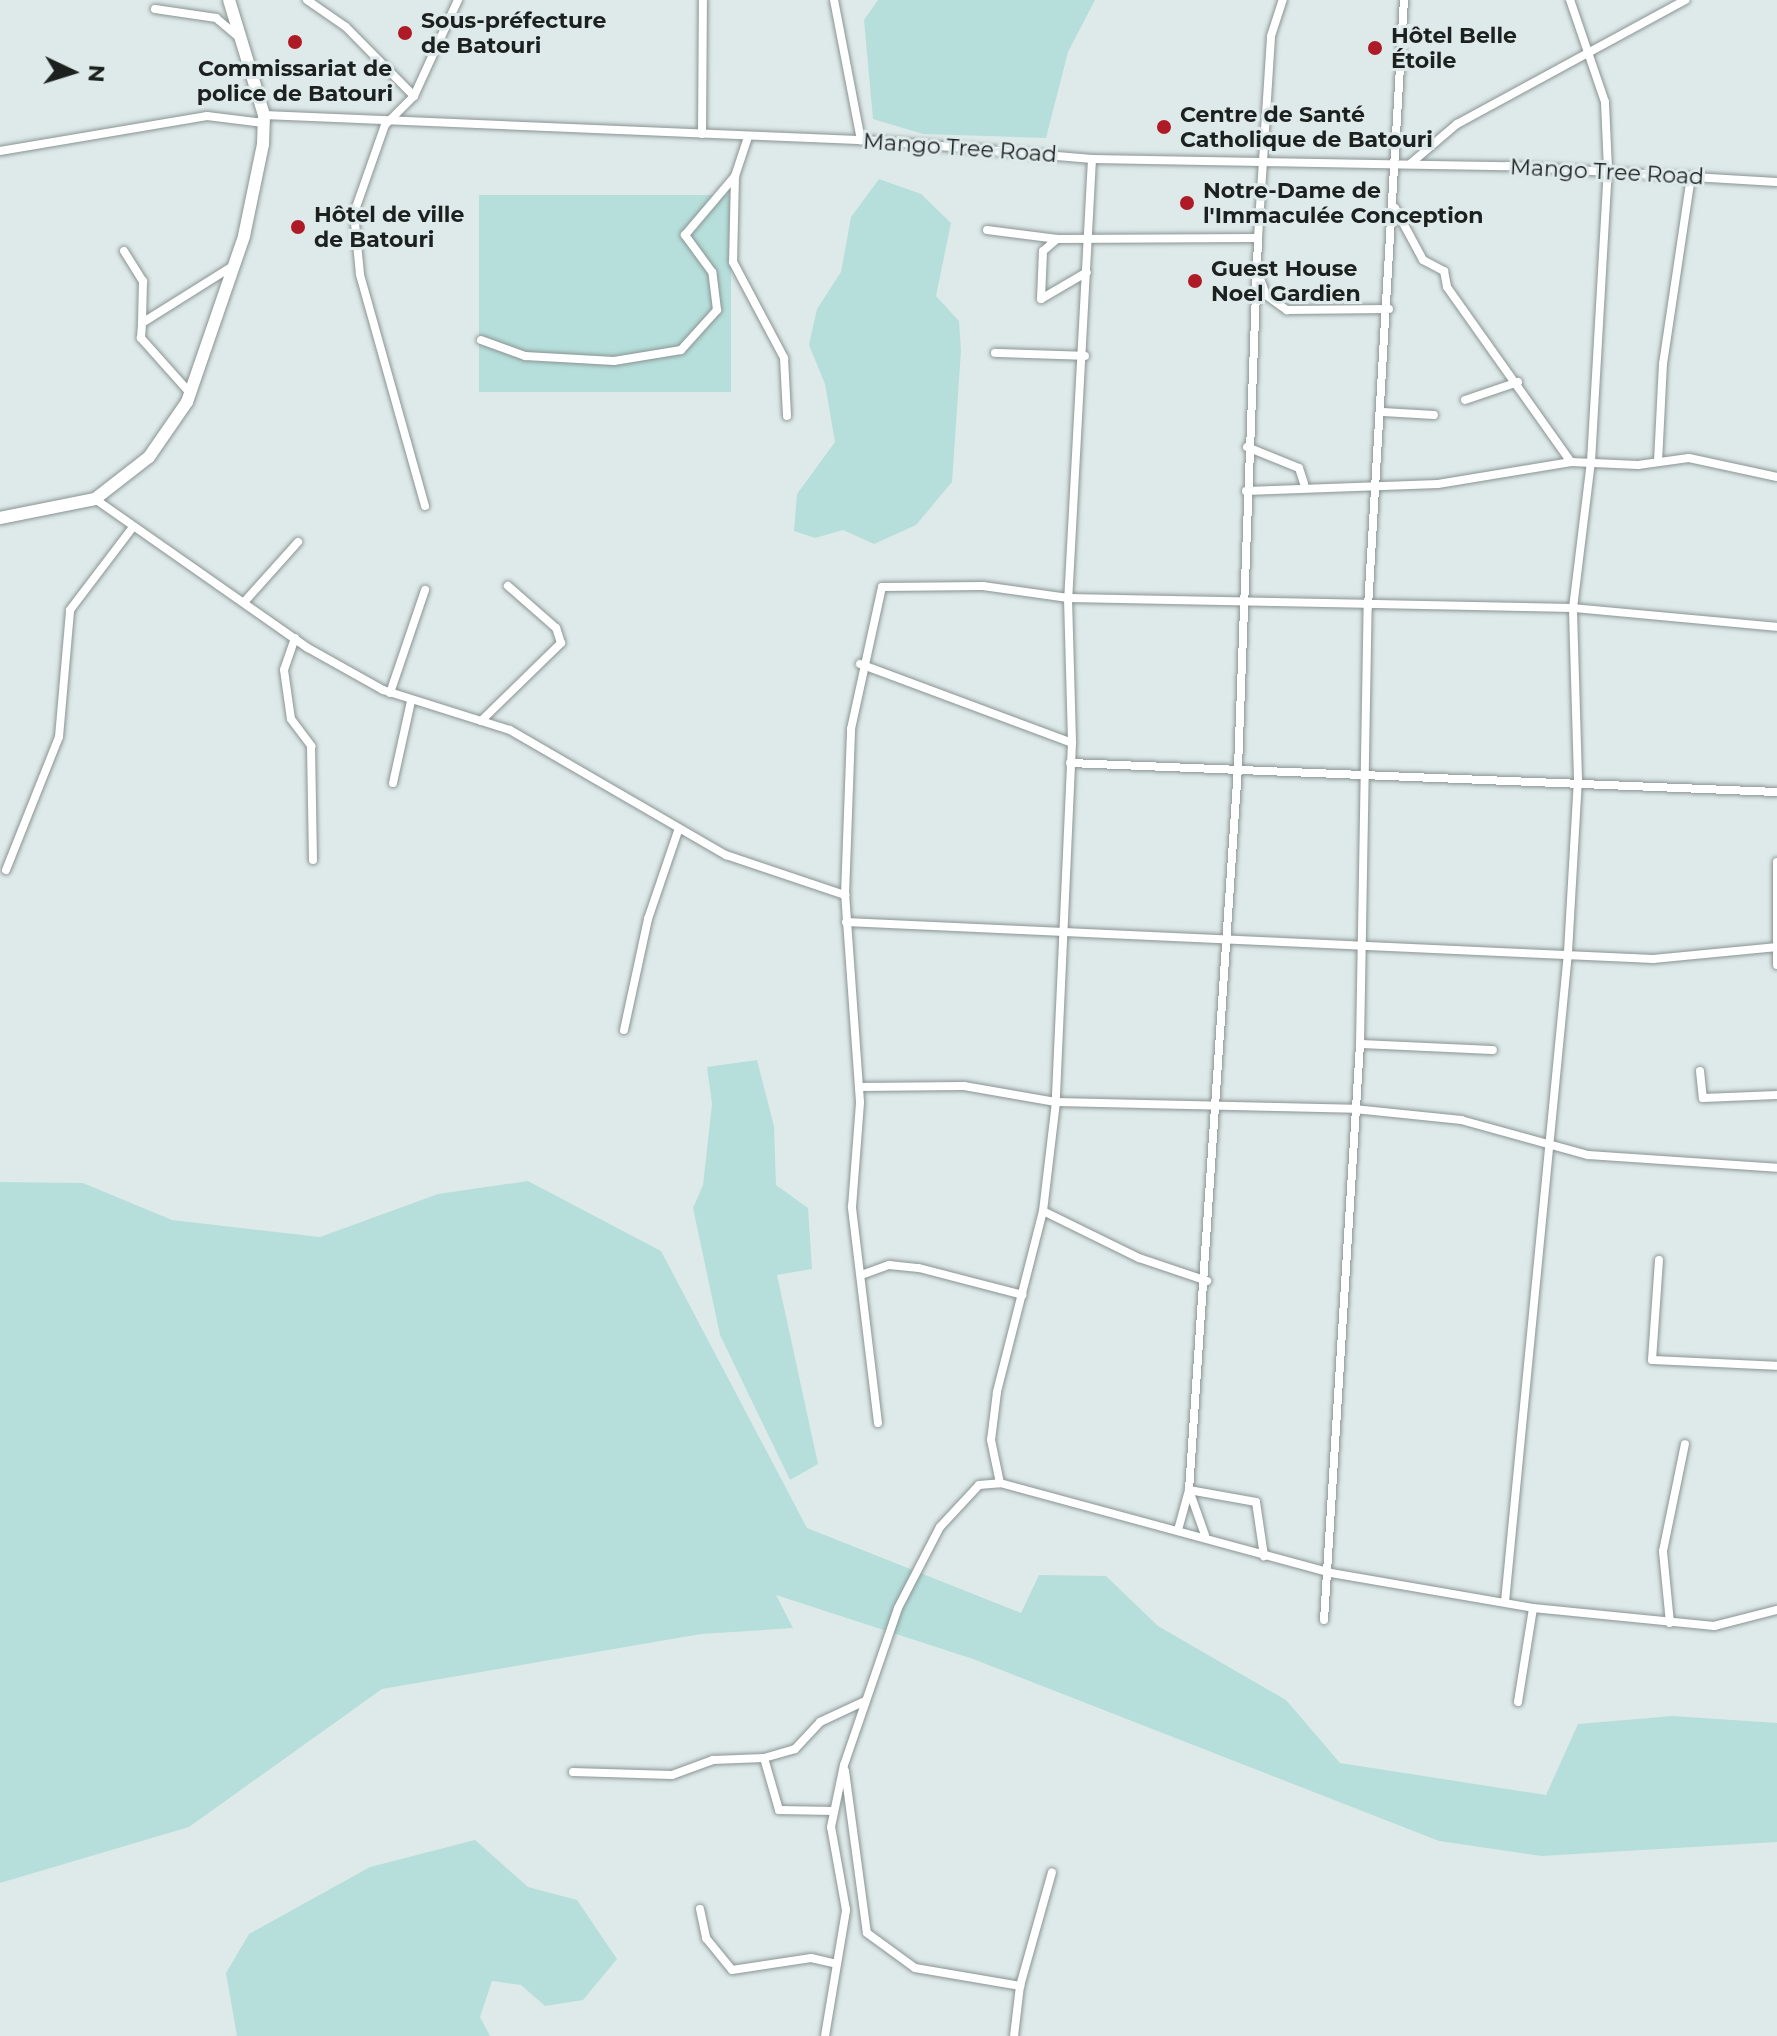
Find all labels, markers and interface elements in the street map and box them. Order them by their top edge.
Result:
place label: Sous-préfecture de Batouri [421,7,606,58]
place label: Hôtel Belle Étoile [1391,22,1517,74]
marker: Sous-préfecture de Batouri [396,24,414,42]
north arrow [32,32,112,112]
marker: Commissariat de police de Batouri [286,33,304,51]
marker: Hôtel Belle Étoile [1366,39,1384,57]
place label: Commissariat de police de Batouri [197,55,393,106]
text: N [82,64,111,84]
place label: Centre de Santé Catholique de Batouri [1180,101,1433,152]
marker: Centre de Santé Catholique de Batouri [1155,118,1173,136]
street label: Mango Tree Road [862,128,1058,168]
street label: Mango Tree Road [1509,154,1705,190]
place label: Notre-Dame de l'Immaculée Conception [1203,177,1483,228]
marker: Notre-Dame de l'Immaculée Conception [1178,194,1196,212]
place label: Hôtel de ville de Batouri [314,201,464,252]
marker: Hôtel de ville de Batouri [289,218,307,236]
place label: Guest House Noel Gardien [1211,255,1361,306]
marker: Guest House Noel Gardien [1186,272,1204,290]

